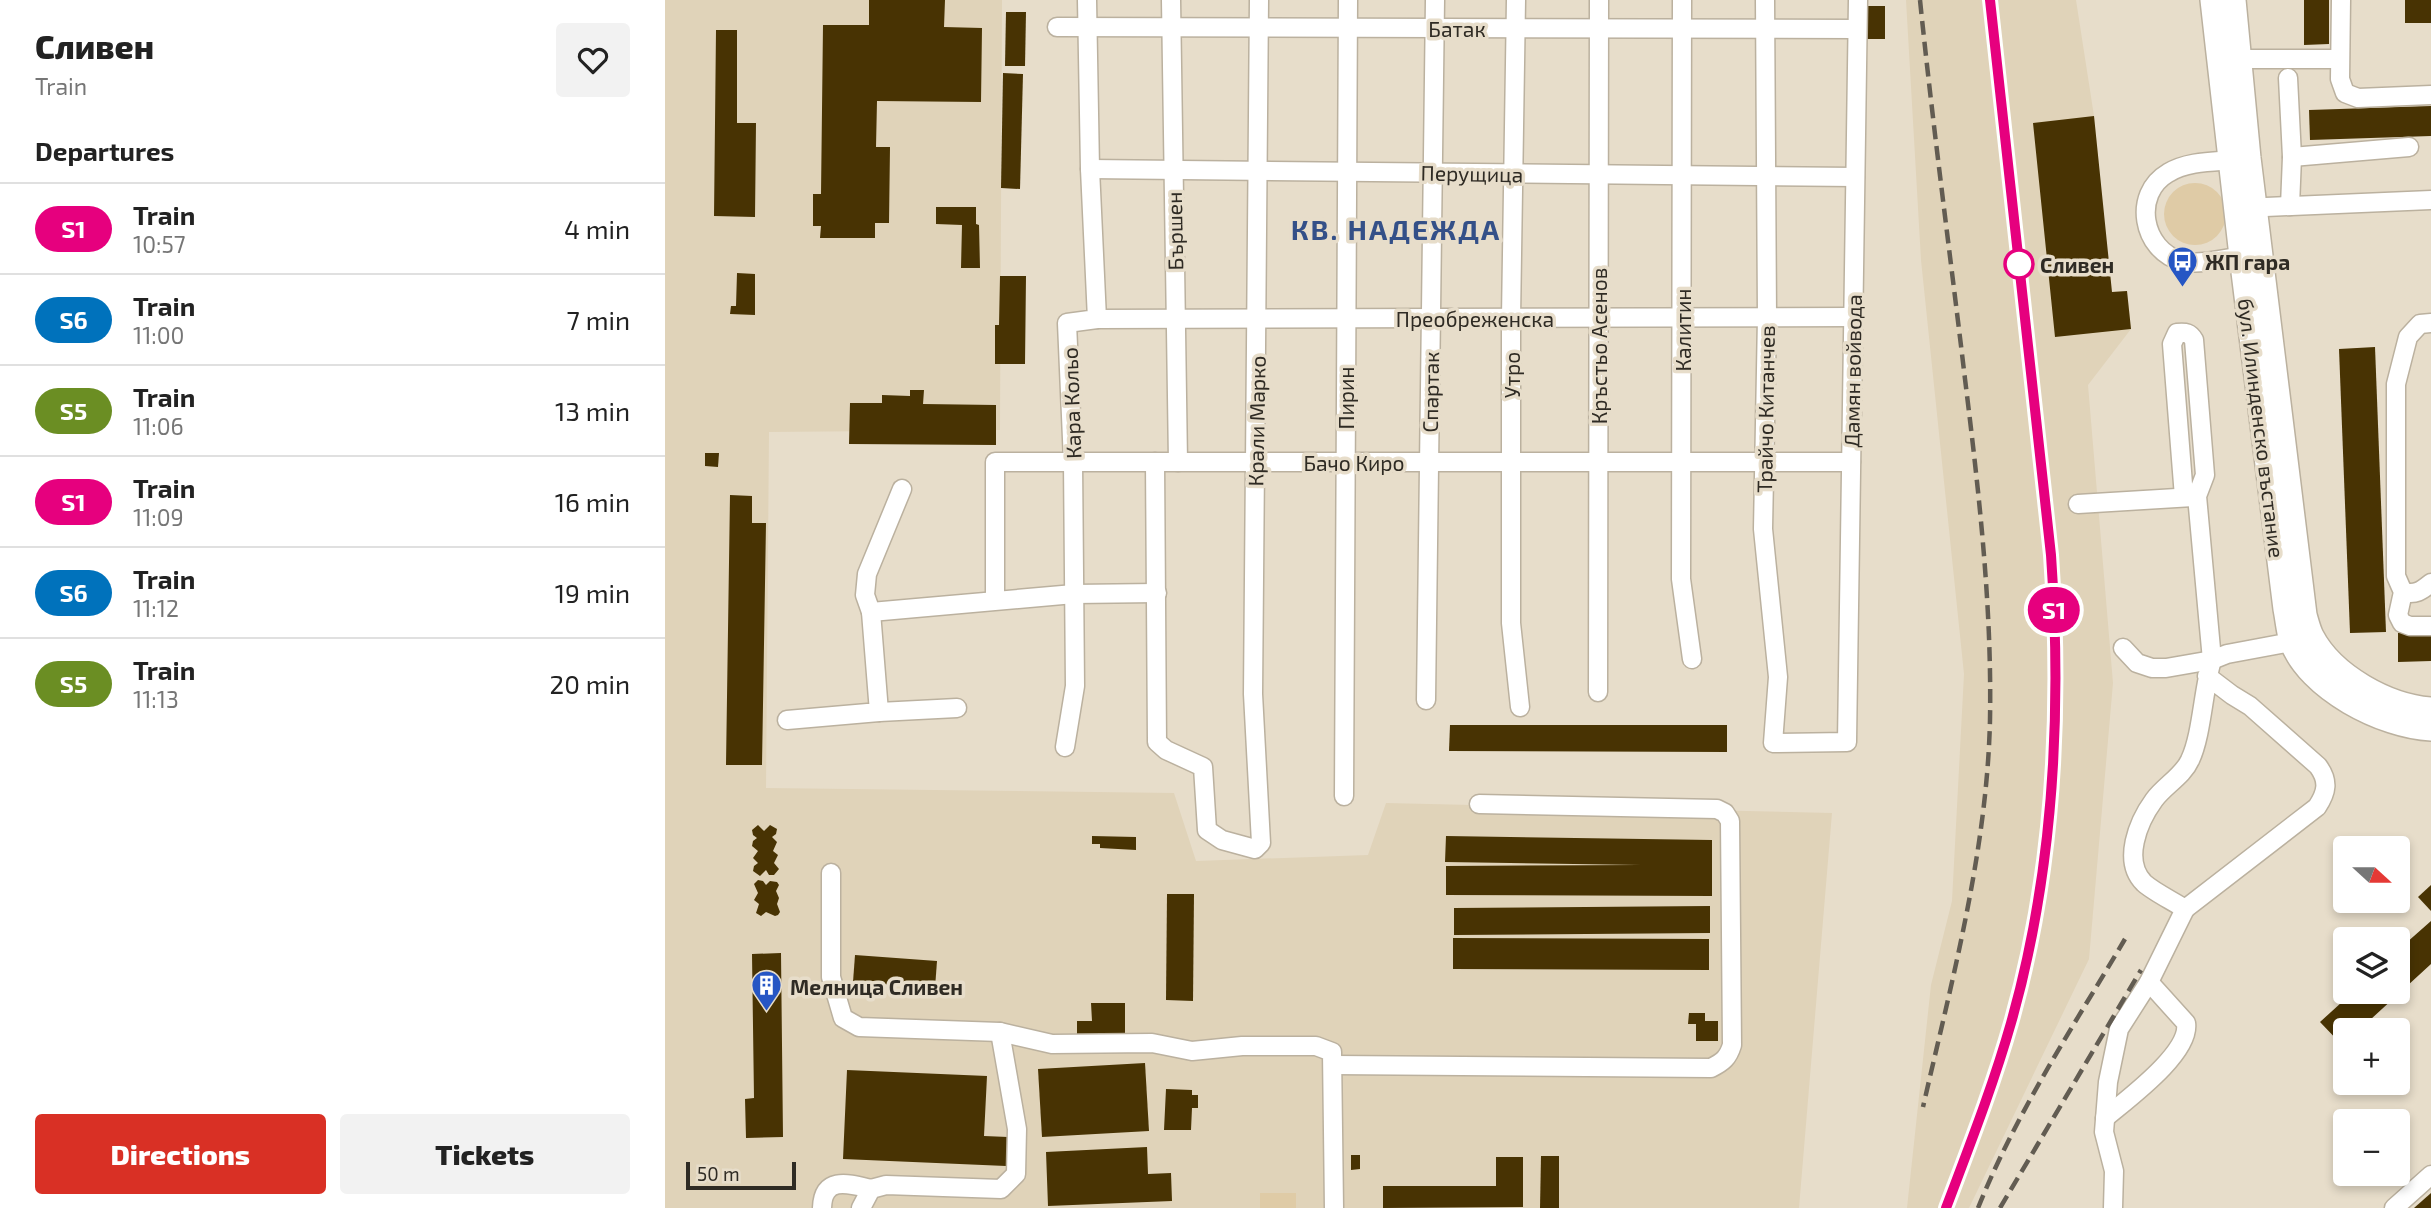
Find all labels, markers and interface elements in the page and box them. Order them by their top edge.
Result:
street label: Батак [1428,16,1486,41]
button: heart [556,23,630,97]
text: Сливен [35,26,154,66]
text: Train [35,72,87,100]
text: Departures [35,135,174,166]
street label: Перущица [1420,160,1523,187]
street label: Бършен [1161,191,1187,271]
text: Train [133,199,195,230]
district label: КВ. НАДЕЖДА [1291,212,1501,246]
text: 4 min [564,213,630,244]
text: S1 [61,214,86,243]
text: 10:57 [133,230,186,258]
bus stop icon: ЖП гара [2165,244,2199,288]
marker: Сливен [2004,249,2034,279]
place label: ЖП гара [2205,249,2290,274]
place label: Сливен [2040,252,2114,277]
street label: Кръстьо Асенов [1586,268,1611,424]
street label: Калитин [1670,288,1695,372]
text: Train [133,290,195,321]
street label: Дамян войвода [1838,294,1866,448]
street label: бул. Илинденско въстание [2233,297,2290,559]
text: 7 min [567,304,630,335]
text: S6 [59,305,88,334]
street label: Преобреженска [1396,306,1554,331]
text: 11:00 [133,321,184,349]
street label: Трайчо Китанчев [1751,325,1779,493]
street label: Кара Кольо [1057,347,1085,459]
street label: Спартак [1417,351,1443,433]
street label: Утро [1499,352,1524,398]
street label: Крали Марко [1242,355,1270,487]
street label: Пирин [1333,366,1358,430]
text: Train [133,381,195,412]
text: 13 min [555,395,630,426]
text: S5 [60,396,87,425]
text: 11:06 [133,412,184,440]
street label: Бачо Киро [1303,450,1405,475]
text: Train [133,472,195,503]
text: 16 min [555,486,630,517]
text: S1 [61,487,86,516]
text: 11:09 [133,503,184,531]
text: Train [133,563,195,594]
text: 19 min [555,577,630,608]
text: S6 [59,578,88,607]
line badge: S1 [2023,587,2085,633]
text: 11:12 [133,594,179,622]
text: S1 [2042,595,2066,624]
text: Train [133,654,195,685]
text: 20 min [550,668,630,699]
text: S5 [60,669,87,698]
text: 11:13 [133,685,179,713]
north arrow [2333,836,2410,914]
map controls [2333,836,2410,1186]
button: layers [2333,927,2410,1004]
building icon: Мелница Сливен [750,969,784,1013]
place label: Мелница Сливен [790,974,963,999]
button: + [2333,1018,2410,1095]
button: − [2333,1109,2410,1186]
button: Directions [35,1114,326,1194]
button: Tickets [340,1114,630,1194]
scale bar [686,1159,796,1191]
text: 50 m [697,1162,740,1185]

